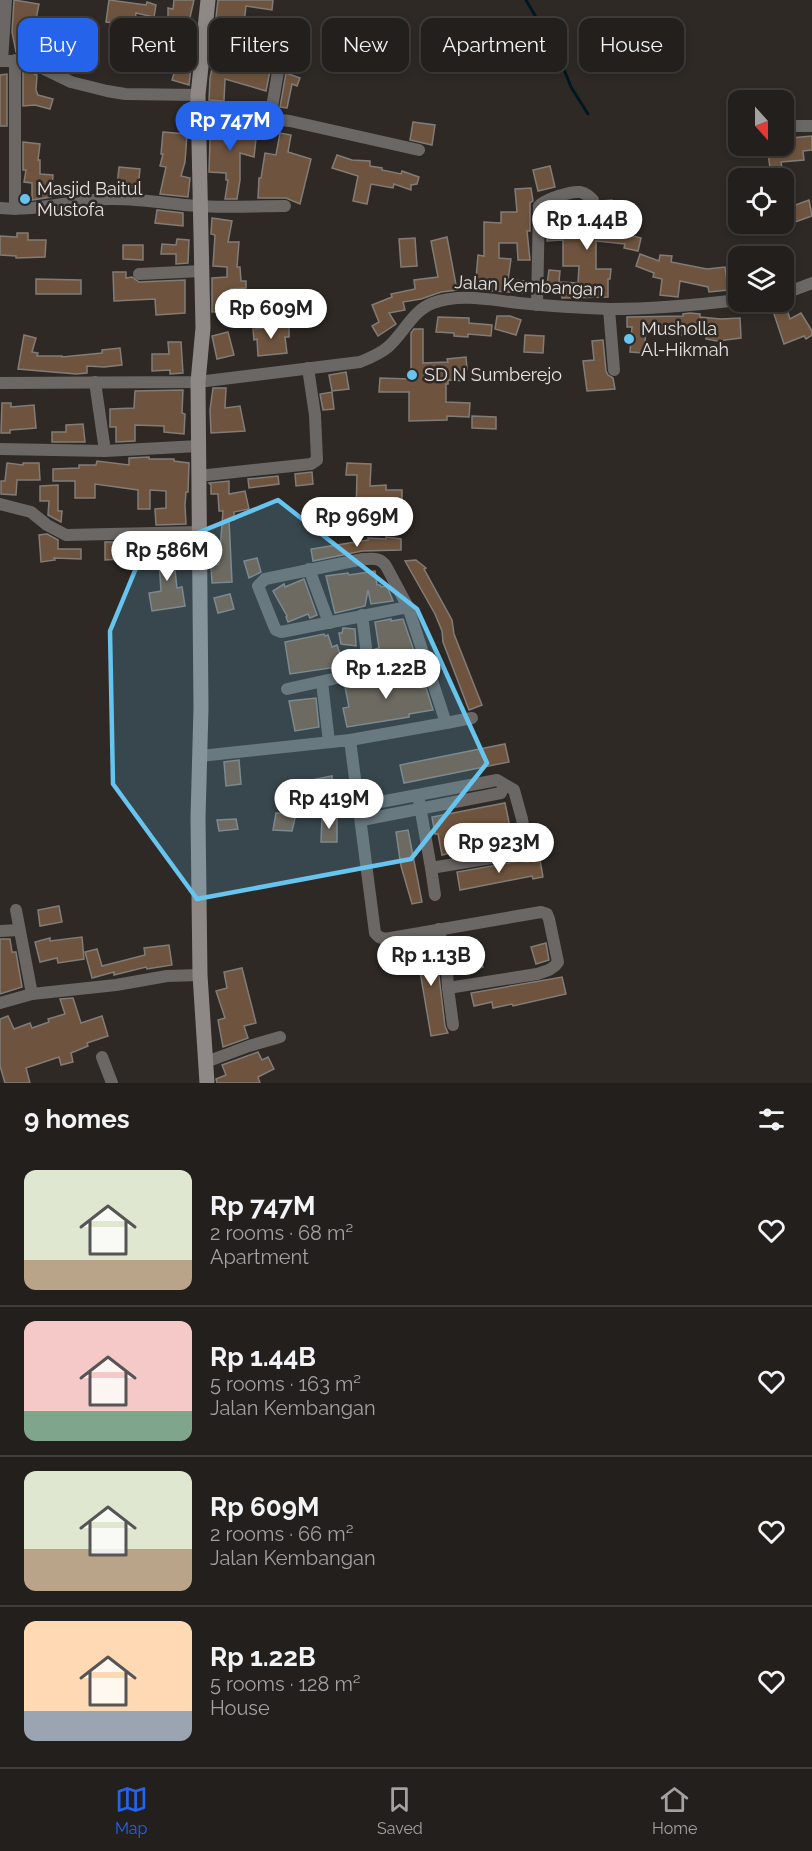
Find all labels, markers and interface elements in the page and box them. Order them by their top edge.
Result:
chip: Buy [18,18,98,72]
chip: Rent [110,18,197,72]
chip: Filters [209,18,310,72]
chip: New [322,18,409,72]
chip: Apartment [421,18,567,72]
chip: House [579,18,684,72]
north arrow [728,90,794,156]
map controls [728,90,794,312]
pin: Rp 747M [175,101,285,152]
text: Rp 747M [189,108,271,132]
button: locate [728,168,794,234]
place label: Masjid Baitul Mustofa [37,178,142,220]
marker: Masjid Baitul Mustofa [18,192,32,206]
pin: Rp 1.44B [525,200,649,251]
text: Rp 1.44B [546,207,628,231]
button: layers [728,246,794,312]
street label: Jalan Kembangan [454,271,604,300]
pin: Rp 609M [216,289,326,340]
text: Rp 609M [229,296,313,320]
place label: Musholla Al-Hikmah [641,318,729,360]
marker: Musholla Al-Hikmah [622,332,636,346]
place label: SD N Sumberejo [424,364,562,385]
marker: SD N Sumberejo [405,368,419,382]
pin: Rp 969M [302,497,412,548]
text: Rp 969M [315,504,399,528]
pin: Rp 586M [112,531,222,582]
text: Rp 586M [125,538,209,562]
pin: Rp 1.22B [324,649,448,700]
text: Rp 1.22B [345,656,427,680]
pin: Rp 419M [274,779,384,830]
text: Rp 419M [288,786,370,810]
pin: Rp 923M [444,823,554,874]
text: Rp 923M [458,830,540,854]
pin: Rp 1.13B [369,936,493,987]
text: Rp 1.13B [391,943,471,967]
icon: filters [755,1103,788,1136]
text: 9 homes [24,1104,130,1134]
text: Rp 747M [210,1191,315,1221]
icon: home [72,1194,144,1266]
icon: heart [755,1214,788,1247]
text: 2 rooms · 68 m² [210,1221,353,1245]
text: Apartment [210,1245,309,1269]
text: Rp 1.44B [210,1342,316,1372]
icon: home [72,1345,144,1417]
icon: heart [755,1365,788,1398]
text: 5 rooms · 163 m² [210,1372,361,1396]
text: Jalan Kembangan [210,1396,376,1420]
text: Rp 609M [210,1492,319,1522]
icon: home [72,1495,144,1567]
icon: heart [755,1515,788,1548]
text: 2 rooms · 66 m² [210,1522,353,1546]
text: Jalan Kembangan [210,1546,376,1570]
text: Rp 1.22B [210,1642,316,1672]
icon: home [72,1645,144,1717]
icon: heart [755,1665,788,1698]
text: 5 rooms · 128 m² [210,1672,361,1696]
text: House [210,1696,270,1720]
tab: Map [115,1783,148,1838]
tab: Saved [377,1783,423,1838]
tab: Home [652,1783,697,1838]

